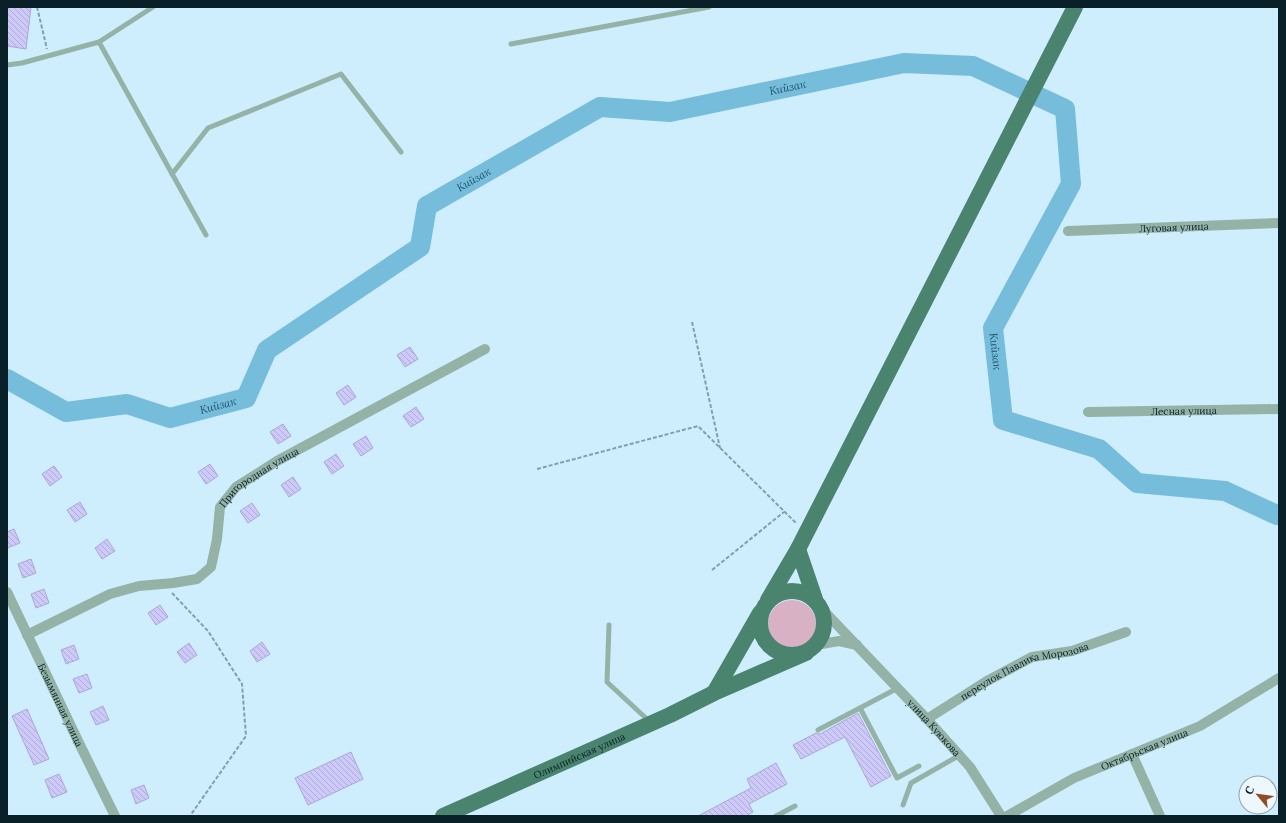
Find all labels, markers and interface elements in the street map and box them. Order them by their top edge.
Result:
water label: Кийзак [768,77,808,98]
water label: Кийзак [454,164,494,195]
street label: Луговая улица [1139,220,1209,235]
water label: Кийзак [987,332,1005,371]
water label: Кийзак [198,394,238,417]
street label: Лесная улица [1151,404,1217,418]
street label: Пригородная улица [216,445,301,510]
street label: переулок Павлика Морозова [958,640,1090,703]
street label: Безымянная улица [35,661,86,749]
street label: улица Куюкова [904,696,963,759]
street label: Октябрьская улица [1099,726,1190,773]
street label: Олимпийская улица [531,730,627,782]
north arrow [1238,775,1278,815]
text: С [1241,783,1257,797]

